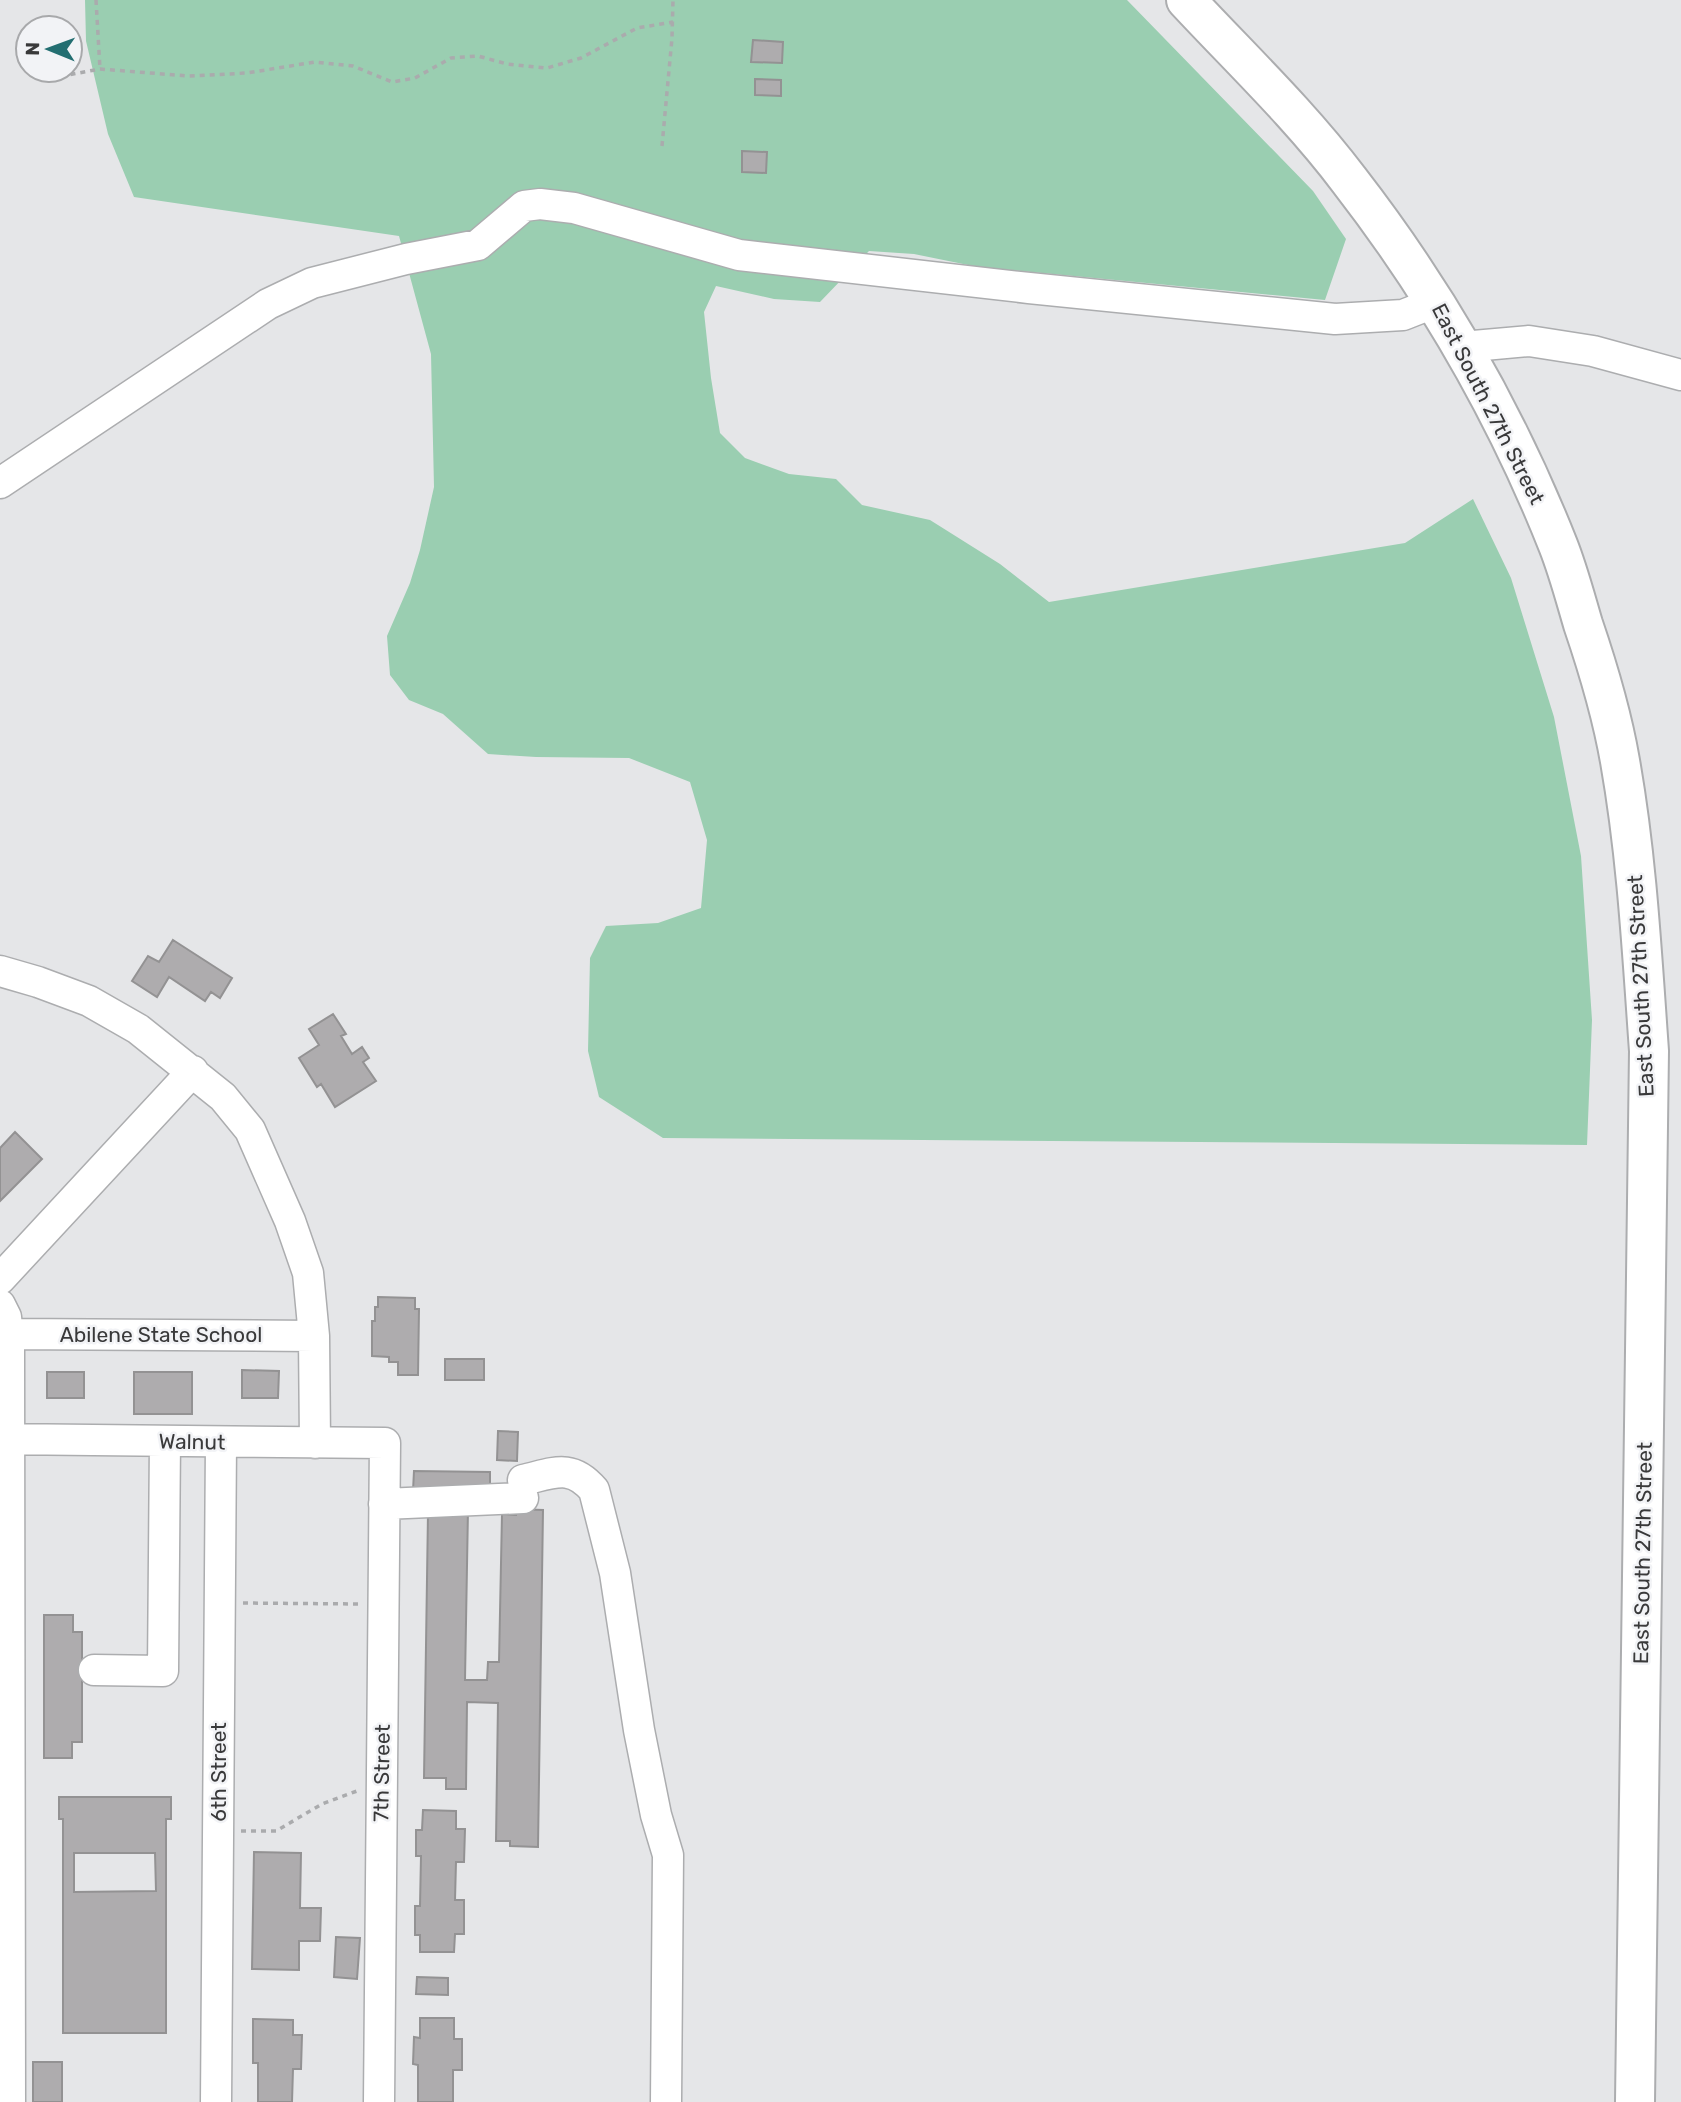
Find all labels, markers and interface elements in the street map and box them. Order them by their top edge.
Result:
north arrow [14,14,84,84]
text: N [21,42,44,56]
street label: East South 27th Street [1427,299,1550,508]
street label: East South 27th Street [1622,874,1659,1098]
street label: Abilene State School [60,1322,262,1347]
street label: Walnut [158,1428,226,1455]
street label: East South 27th Street [1628,1442,1657,1664]
street label: 6th Street [206,1722,231,1822]
street label: 7th Street [368,1724,395,1822]

